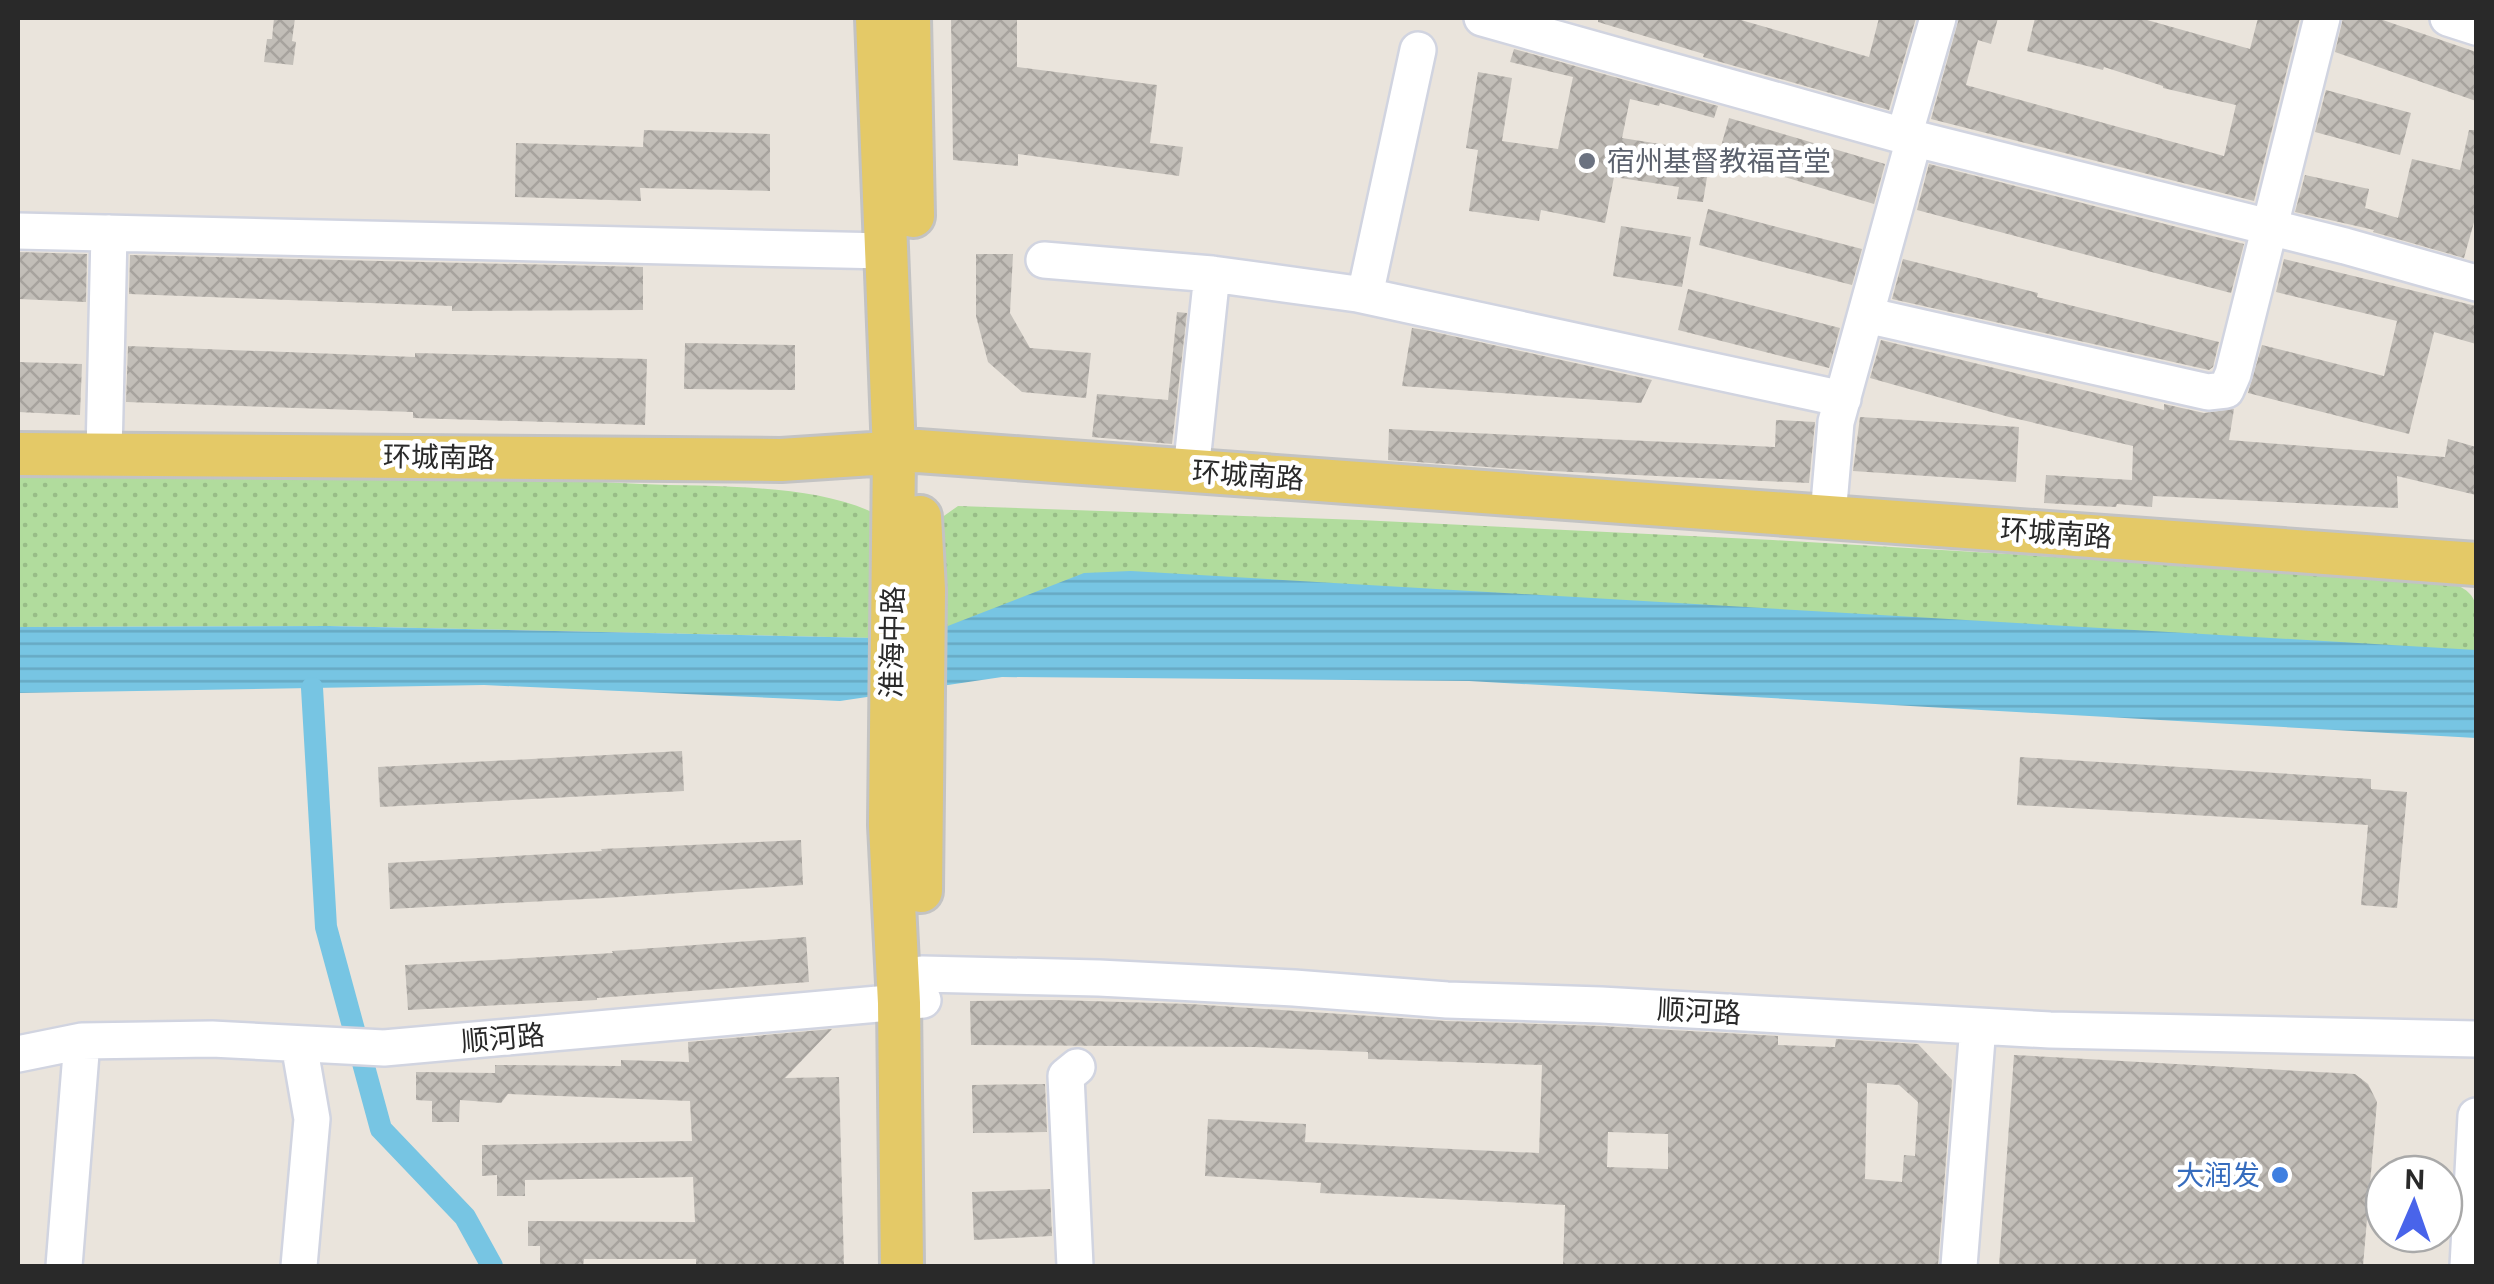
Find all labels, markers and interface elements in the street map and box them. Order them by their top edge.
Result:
place label: 宿州基督教福音堂 [1607,143,1831,180]
marker: 宿州基督教福音堂 [1576,150,1598,172]
street label: 环城南路 [383,438,495,477]
street label: 环城南路 [1191,453,1305,498]
street label: 环城南路 [1999,511,2113,556]
street label: 淮海中路 [873,586,912,698]
street label: 顺河路 [1656,991,1742,1032]
street label: 顺河路 [460,1016,547,1061]
north arrow [2364,1154,2464,1254]
place label: 大润发 [2176,1157,2260,1194]
text: N [2404,1161,2426,1198]
marker: 大润发 [2269,1164,2291,1186]

